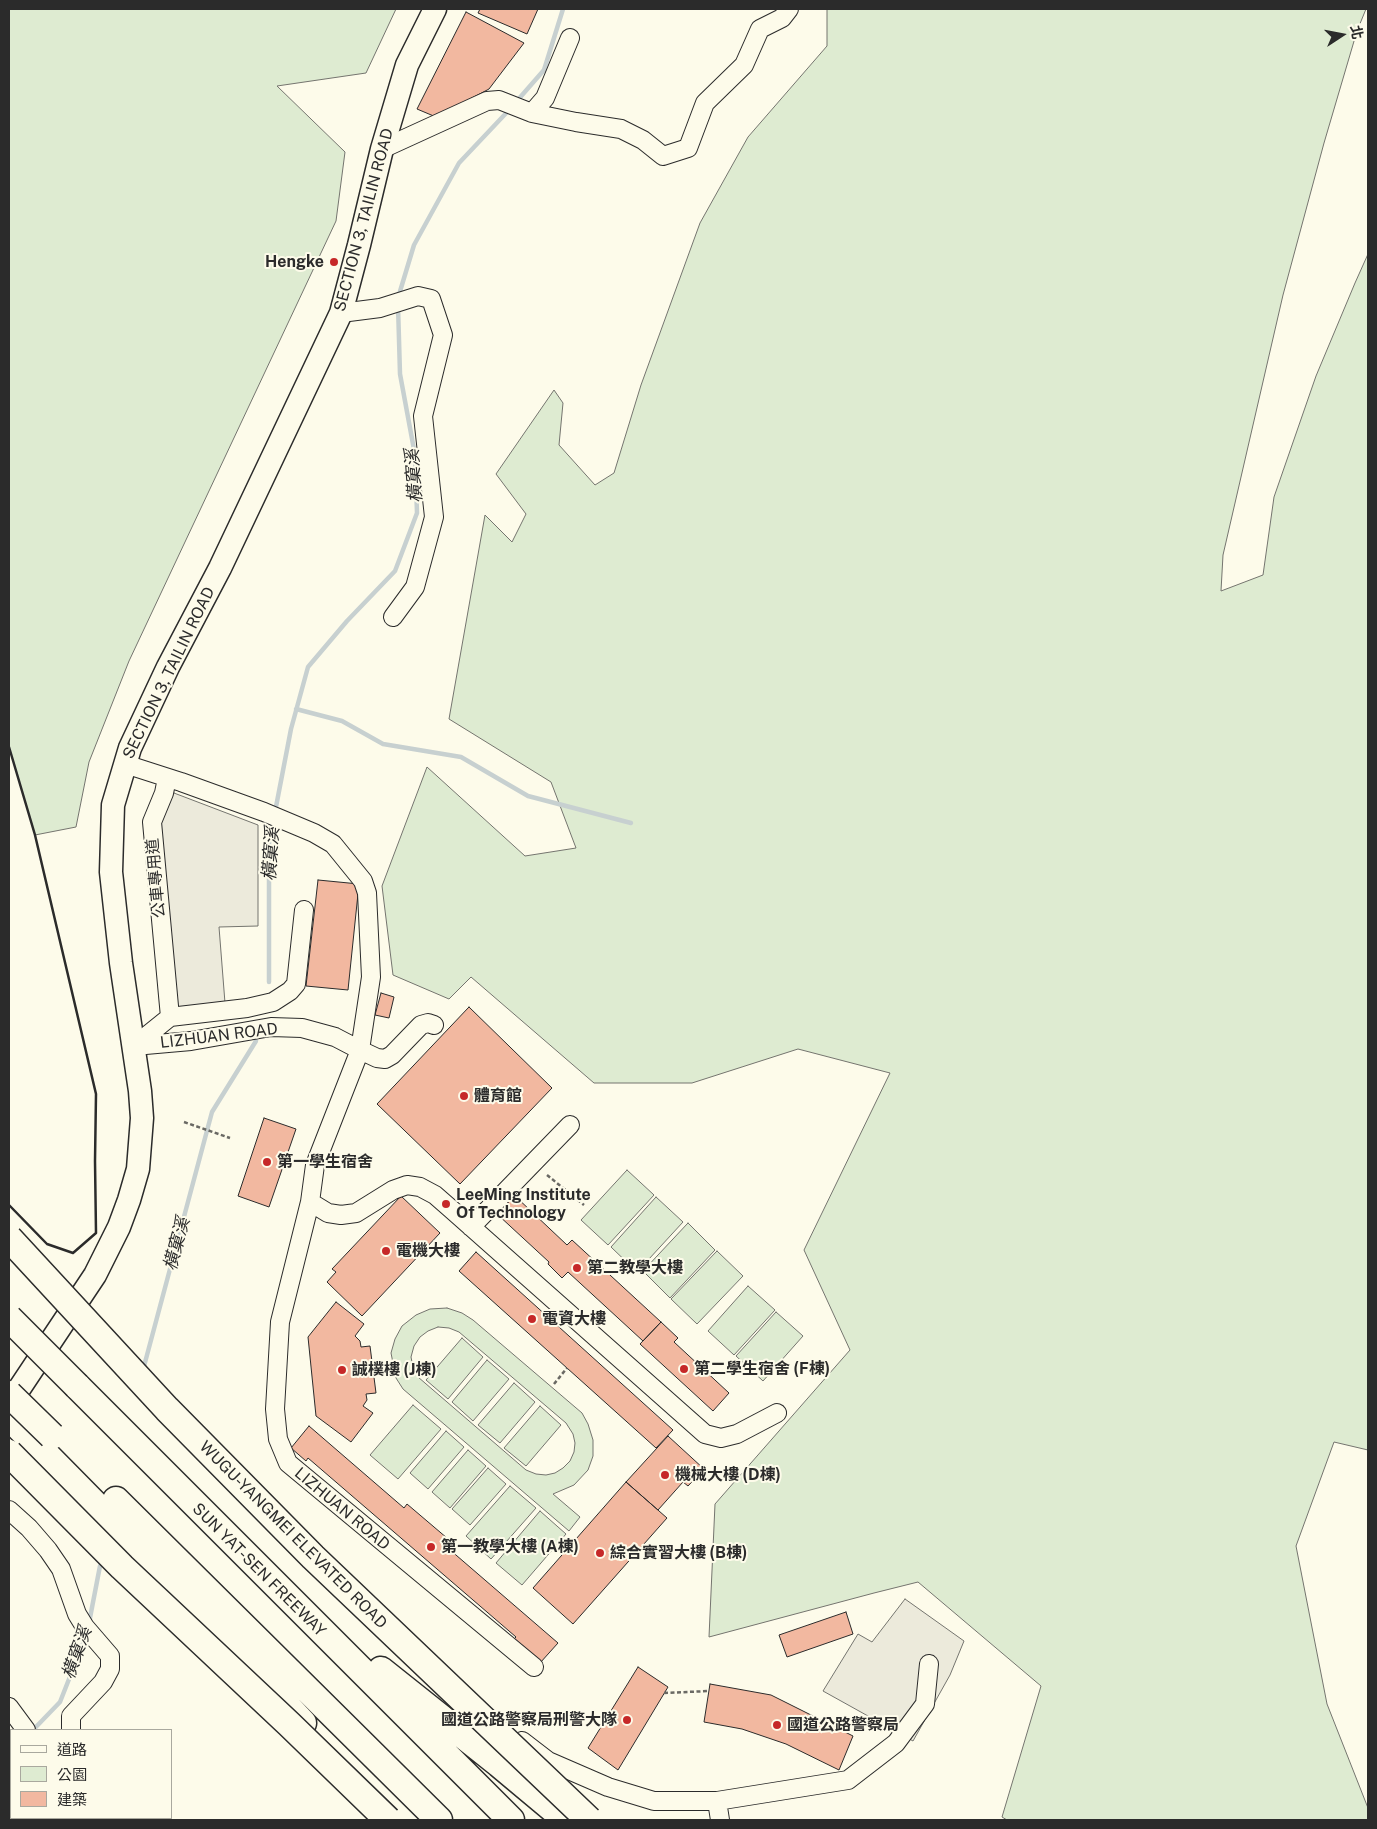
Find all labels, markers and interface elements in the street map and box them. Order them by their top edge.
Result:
north arrow [1317,10,1367,60]
text: 北 [1348,24,1366,41]
street label: SECTION 3, TAILIN ROAD [330,126,398,314]
place label: Hengke [265,252,324,272]
marker: Hengke [328,256,340,268]
water label: 橫窠溪 [401,448,427,504]
street label: SECTION 3, TAILIN ROAD [119,584,219,762]
water label: 橫窠溪 [258,826,284,882]
street label: 公車專用道 [143,837,169,919]
street label: LIZHUAN ROAD [159,1019,279,1053]
place label: 體育館 [474,1086,522,1106]
marker: 體育館 [458,1090,470,1102]
place label: 第一學生宿舍 [277,1152,373,1172]
marker: 第一學生宿舍 [261,1156,273,1168]
place label: LeeMing Institute Of Technology [456,1185,591,1223]
marker: LeeMing Institute Of Technology [440,1198,452,1210]
water label: 橫窠溪 [160,1215,194,1273]
place label: 電機大樓 [396,1241,460,1261]
marker: 電機大樓 [380,1245,392,1257]
place label: 第二教學大樓 [587,1258,683,1278]
marker: 第二教學大樓 [571,1262,583,1274]
place label: 電資大樓 [542,1309,606,1329]
marker: 電資大樓 [526,1313,538,1325]
place label: 第二學生宿舍 (F棟) [694,1359,830,1379]
place label: 誠樸樓 (J棟) [352,1360,437,1380]
marker: 第二學生宿舍 (F棟) [678,1363,690,1375]
marker: 誠樸樓 (J棟) [336,1364,348,1376]
street label: WUGU-YANGMEI ELEVATED ROAD [195,1437,391,1633]
street label: LIZHUAN ROAD [290,1464,394,1554]
place label: 機械大樓 (D棟) [675,1465,781,1485]
marker: 機械大樓 (D棟) [659,1469,671,1481]
street label: SUN YAT-SEN FREEWAY [188,1499,330,1641]
place label: 第一教學大樓 (A棟) [441,1537,579,1557]
marker: 第一教學大樓 (A棟) [425,1541,437,1553]
place label: 綜合實習大樓 (B棟) [610,1543,747,1563]
marker: 綜合實習大樓 (B棟) [594,1547,606,1559]
water label: 橫窠溪 [58,1624,96,1682]
place label: 國道公路警察局刑警大隊 [441,1710,617,1730]
marker: 國道公路警察局刑警大隊 [621,1714,633,1726]
place label: 國道公路警察局 [787,1715,899,1735]
marker: 國道公路警察局 [771,1719,783,1731]
legend [10,1729,172,1819]
text: 道路 [57,1741,87,1758]
text: 公園 [57,1766,87,1783]
text: 建築 [57,1791,87,1808]

